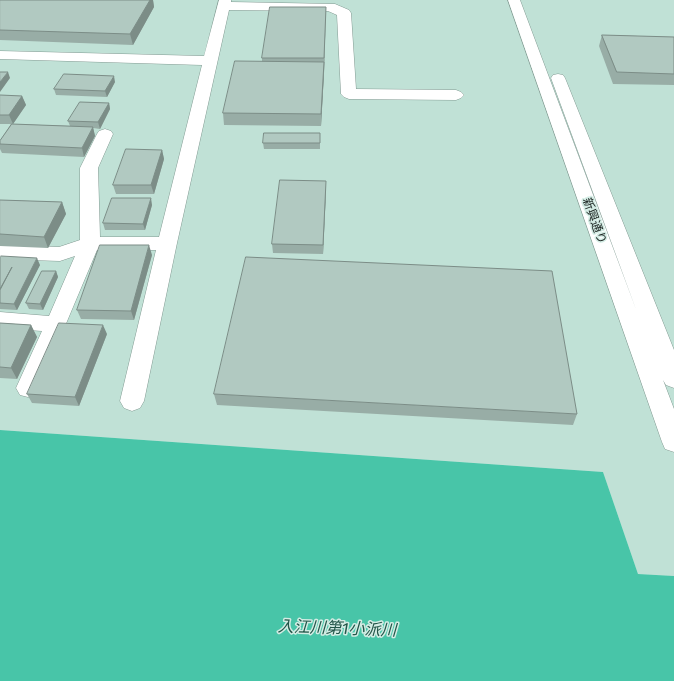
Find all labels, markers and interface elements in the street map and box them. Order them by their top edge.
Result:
street label: 新興通り [579,196,609,246]
water label: 入江川第1小派川 [277,617,397,641]

